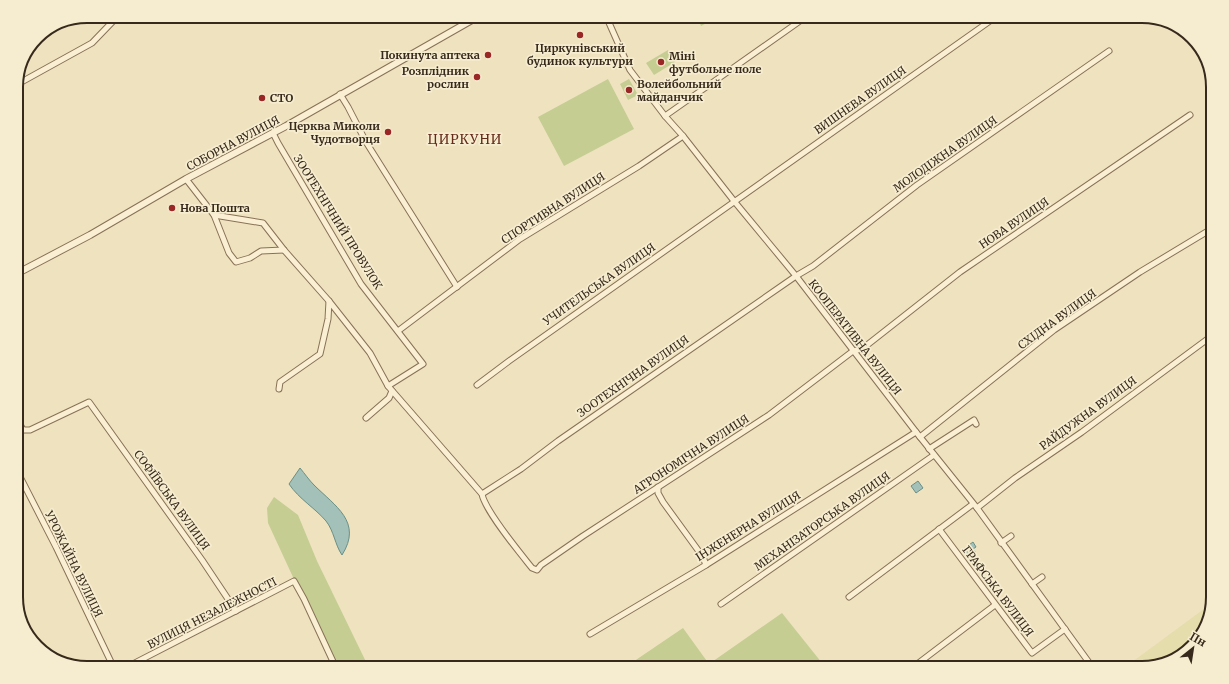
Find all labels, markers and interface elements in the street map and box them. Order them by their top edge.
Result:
marker: Циркунівський будинок культури [575,30,585,40]
place label: Циркунівський будинок культури [527,41,633,68]
place label: Покинута аптека [380,48,480,62]
place label: Міні футбольне поле [669,49,762,76]
marker: Покинута аптека [483,50,493,60]
marker: Міні футбольне поле [656,57,666,67]
street label: ВИШНЕВА ВУЛИЦЯ [811,63,909,137]
place label: Розплідник рослин [402,64,470,91]
marker: Розплідник рослин [472,72,482,82]
place label: Волейбольний майданчик [637,77,722,104]
marker: Волейбольний майданчик [624,85,634,95]
place label: СТО [270,91,293,105]
marker: СТО [257,93,267,103]
street label: СОБОРНА ВУЛИЦЯ [184,113,282,173]
street label: МОЛОДІЖНА ВУЛИЦЯ [890,113,1000,195]
place label: Церква Миколи Чудотворця [289,119,380,146]
marker: Церква Миколи Чудотворця [383,127,393,137]
district label: ЦИРКУНИ [428,131,502,148]
street label: ЗООТЕХНІЧНИЙ ПРОВУЛОК [291,152,385,292]
street label: СПОРТИВНА ВУЛИЦЯ [498,169,608,247]
street label: НОВА ВУЛИЦЯ [976,194,1052,252]
place label: Нова Пошта [180,201,250,215]
marker: Нова Пошта [167,203,177,213]
street label: УЧИТЕЛЬСЬКА ВУЛИЦЯ [539,240,658,329]
street label: КООПЕРАТИВНА ВУЛИЦЯ [806,276,904,398]
street label: СХІДНА ВУЛИЦЯ [1015,286,1099,352]
street label: ЗООТЕХНІЧНА ВУЛИЦЯ [575,332,691,420]
street label: РАЙДУЖНА ВУЛИЦЯ [1037,373,1139,453]
street label: АГРОНОМІЧНА ВУЛИЦЯ [630,411,752,497]
street label: СОФІЇВСЬКА ВУЛИЦЯ [131,447,213,553]
street label: МЕХАНІЗАТОРСЬКА ВУЛИЦЯ [751,469,893,573]
street label: ІНЖЕНЕРНА ВУЛИЦЯ [693,488,803,564]
street label: УРОЖАЙНА ВУЛИЦЯ [42,508,106,620]
street label: ГРАФСЬКА ВУЛИЦЯ [959,543,1037,639]
street label: ВУЛИЦЯ НЕЗАЛЕЖНОСТІ [145,574,279,652]
north arrow [1173,628,1213,668]
text: Пн [1187,629,1209,650]

